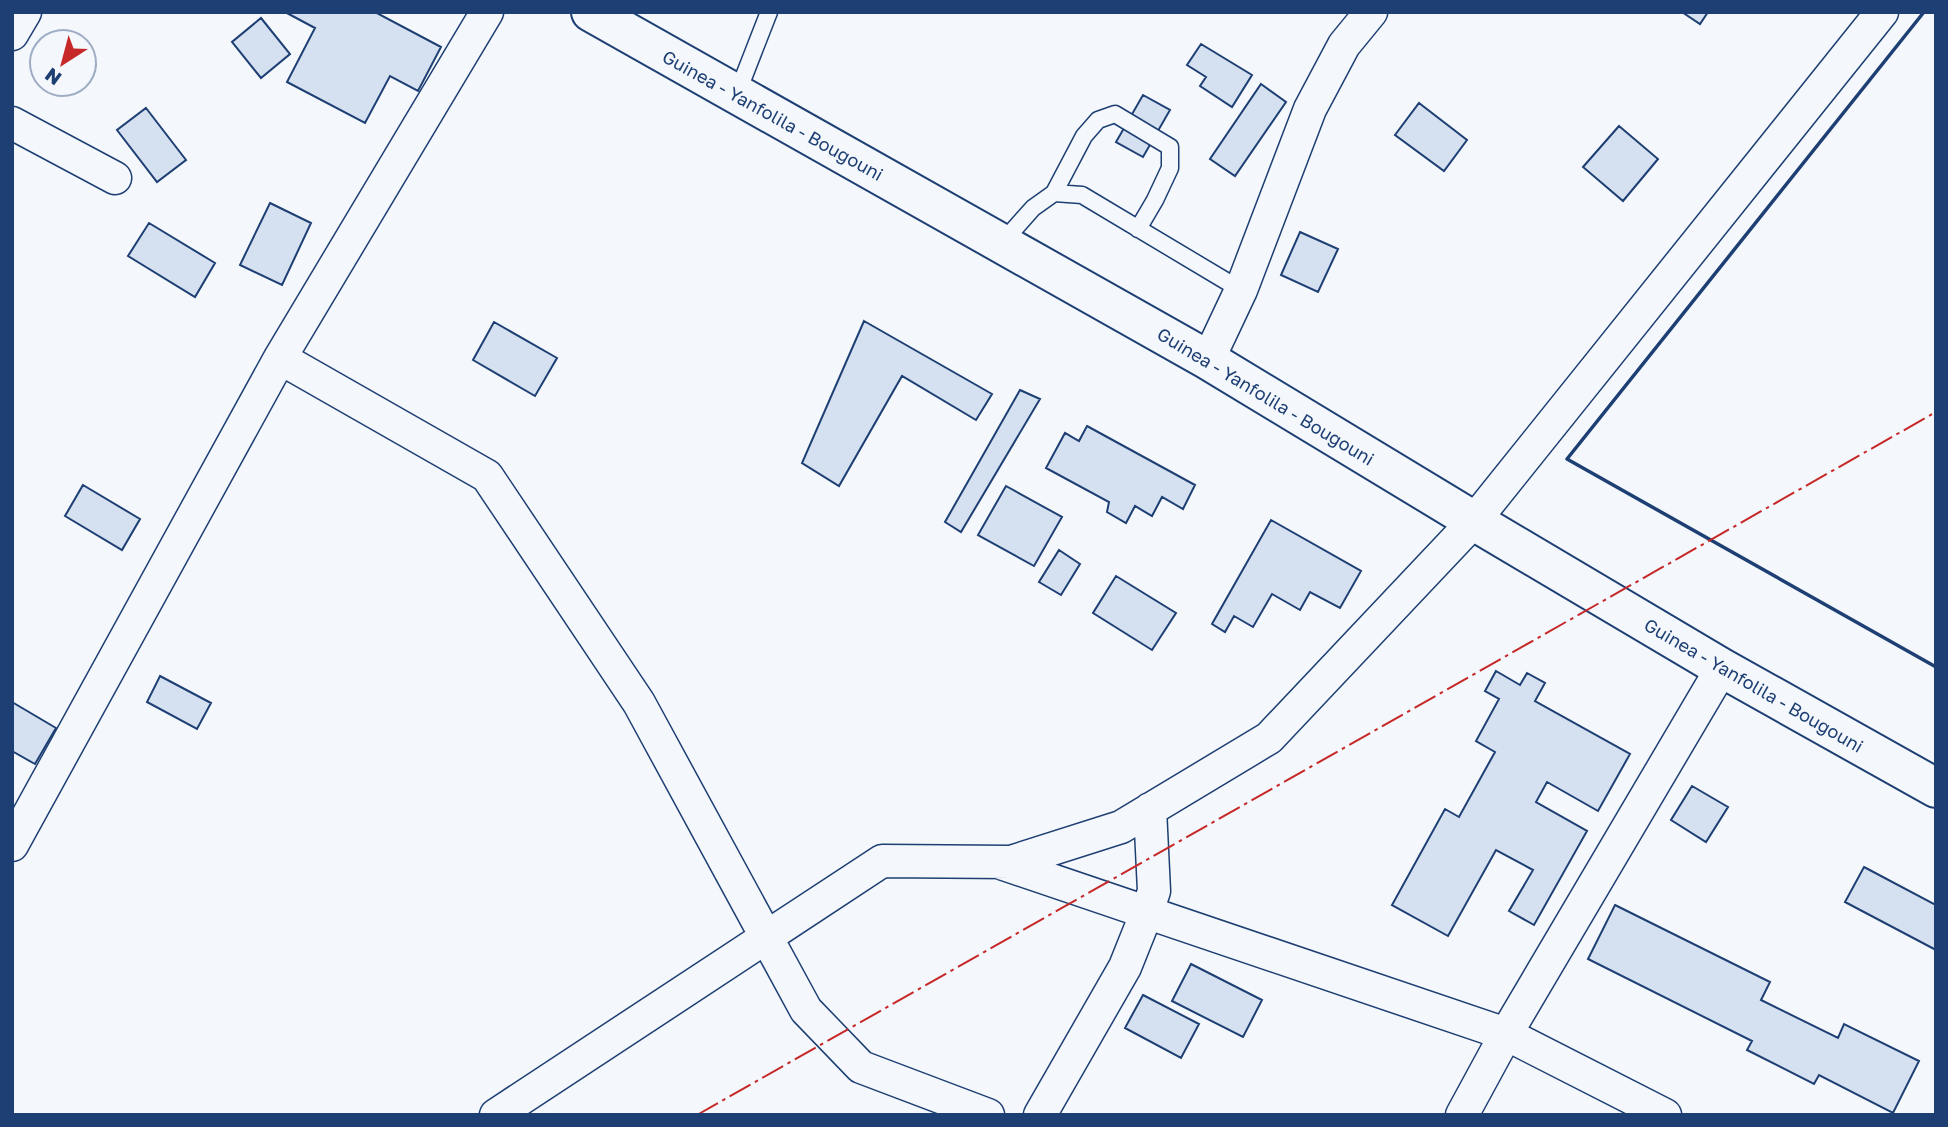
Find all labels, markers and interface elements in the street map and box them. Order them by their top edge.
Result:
north arrow [28,28,98,98]
street label: Guinea - Yanfolila - Bougouni [659,45,887,185]
text: N [40,64,65,91]
street label: Guinea - Yanfolila - Bougouni [1154,322,1378,470]
street label: Guinea - Yanfolila - Bougouni [1641,613,1867,757]

